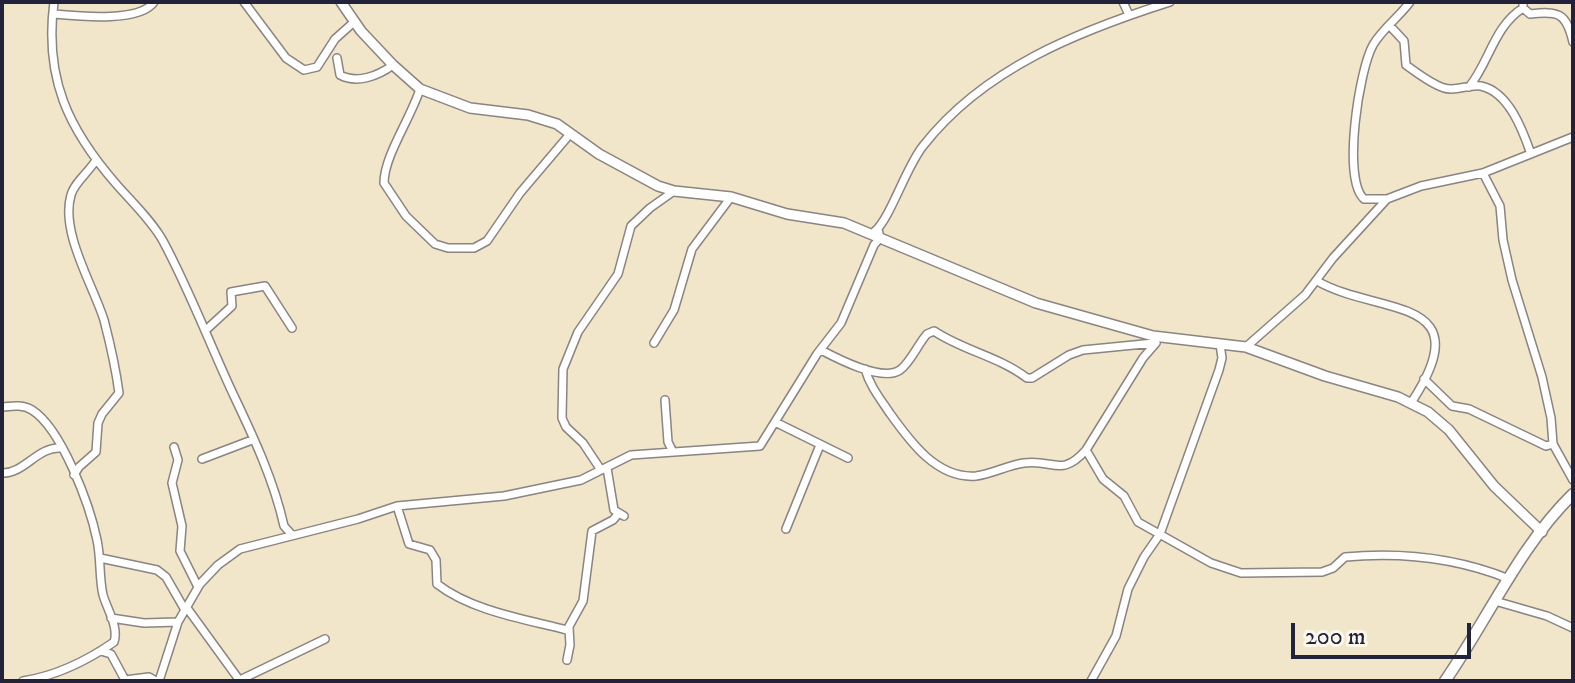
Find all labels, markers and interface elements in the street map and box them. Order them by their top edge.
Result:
scale bar [1295,607,1475,657]
text: 200 m [1305,622,1366,652]

